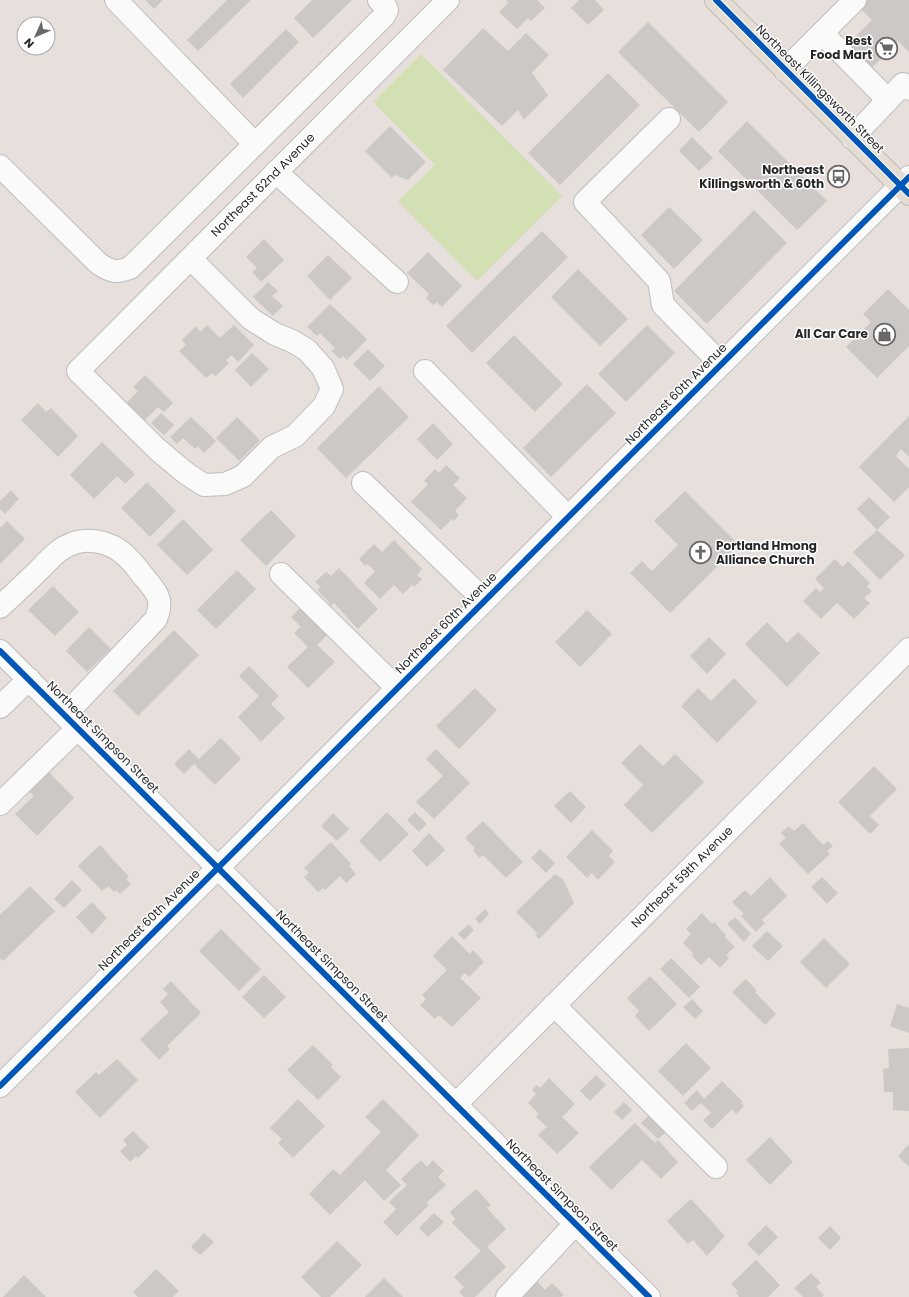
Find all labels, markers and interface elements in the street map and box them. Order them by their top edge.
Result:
north arrow [16,16,56,56]
street label: Northeast Killingsworth Street [752,21,888,157]
place label: Best Food Mart [810,32,872,63]
text: N [20,34,38,52]
supermarket icon: Best Food Mart [874,35,900,61]
street label: Northeast 62nd Avenue [207,129,318,240]
place label: Northeast Killingsworth & 60th [699,161,824,192]
bus stop icon: Northeast Killingsworth & 60th [826,164,852,190]
shop icon: All Car Care [871,321,897,347]
place label: All Car Care [795,325,869,342]
street label: Northeast 60th Avenue [621,339,730,448]
place label: Portland Hmong Alliance Church [716,537,817,568]
church icon: Portland Hmong Alliance Church [687,540,713,566]
street label: Northeast 60th Avenue [391,568,500,677]
street label: Northeast Simpson Street [43,677,163,797]
street label: Northeast 59th Avenue [627,822,736,931]
street label: Northeast 60th Avenue [94,865,203,974]
street label: Northeast Simpson Street [272,906,392,1026]
street label: Northeast Simpson Street [502,1135,622,1255]

